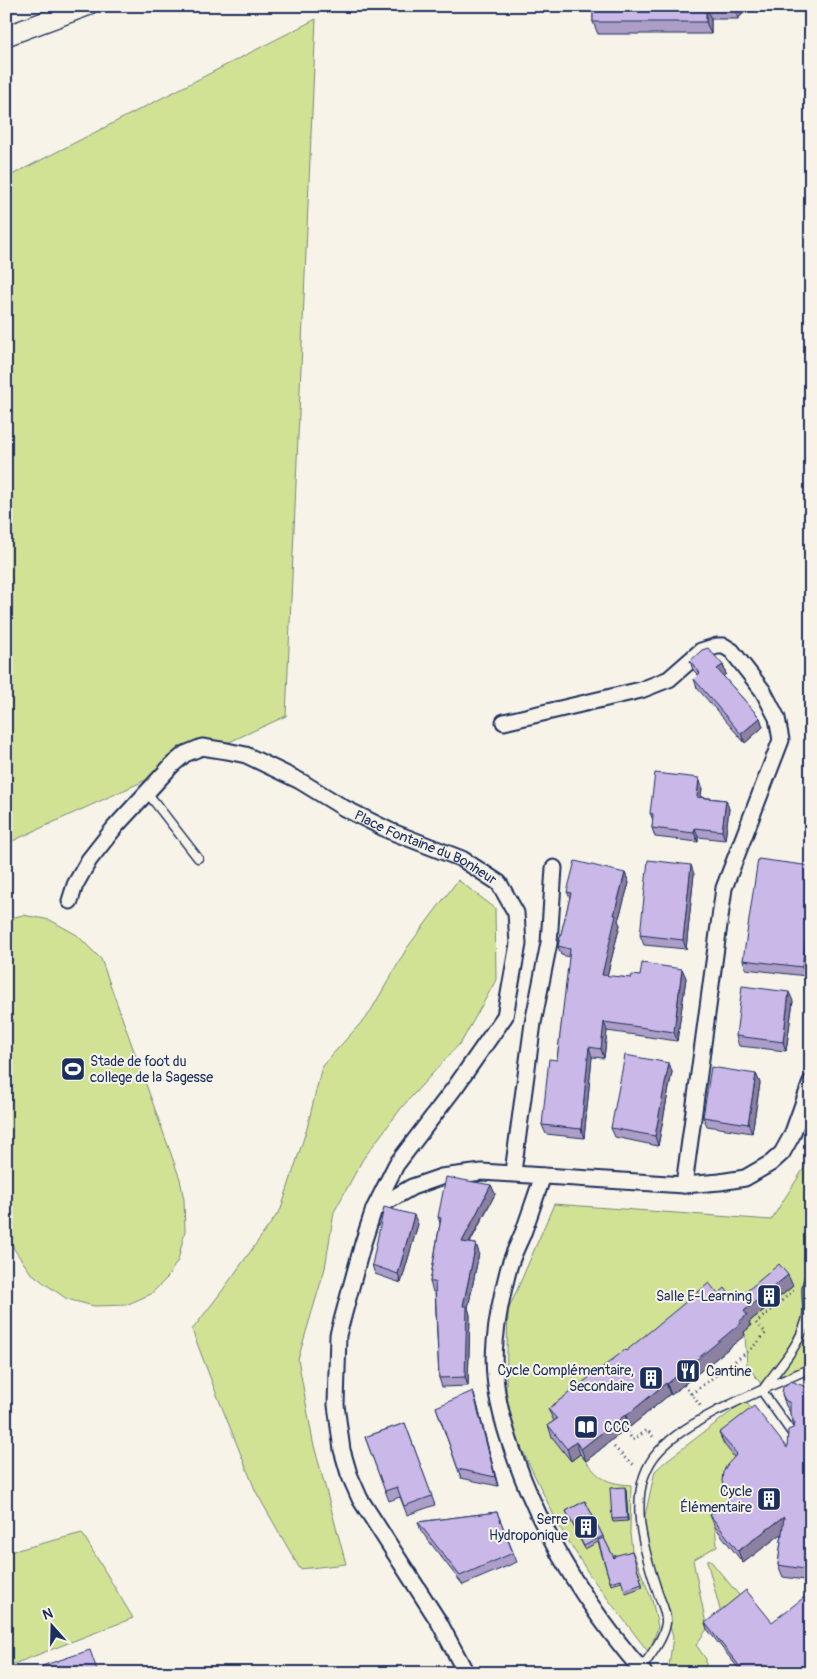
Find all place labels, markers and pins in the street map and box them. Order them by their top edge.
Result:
place label: Stade de foot du college de la Sagesse [90,1053,213,1086]
sports icon: Stade de foot du college de la Sagesse [60,1056,86,1082]
building icon: Salle E-Learning [756,1283,782,1309]
place label: Salle E-Learning [656,1288,752,1305]
restaurant icon: Cantine [675,1358,701,1384]
place label: Cycle Complémentaire, Secondaire [497,1362,634,1395]
place label: Cantine [706,1363,751,1380]
building icon: Cycle Complémentaire, Secondaire [638,1365,664,1391]
library icon: CCC [573,1414,599,1440]
place label: CCC [604,1419,630,1436]
place label: Cycle Élémentaire [680,1483,752,1516]
building icon: Cycle Élémentaire [756,1486,782,1512]
place label: Serre Hydroponique [489,1511,568,1544]
building icon: Serre Hydroponique [573,1514,599,1540]

